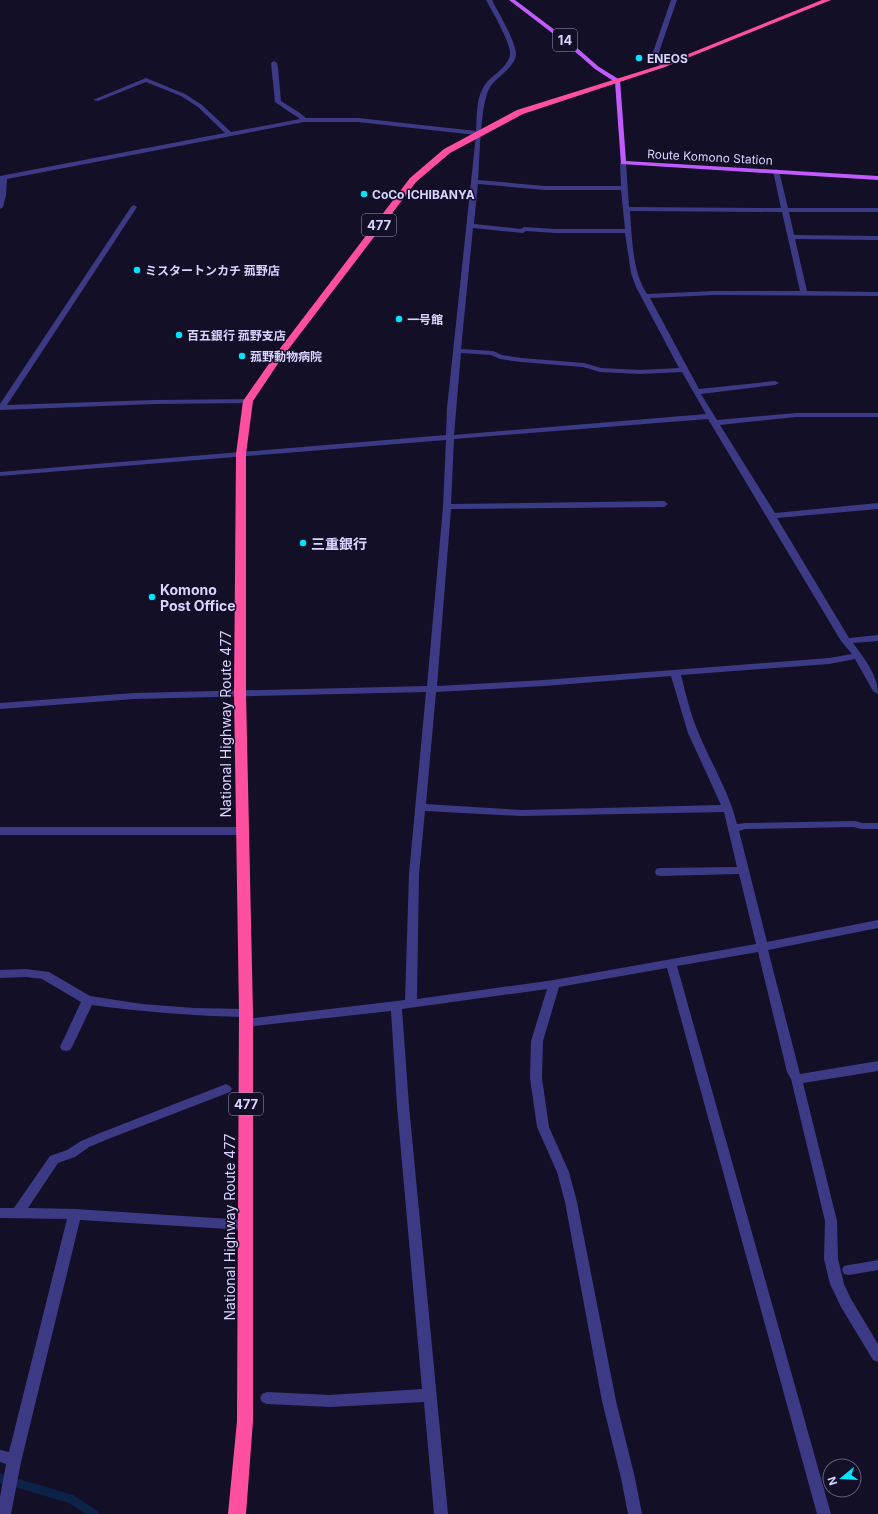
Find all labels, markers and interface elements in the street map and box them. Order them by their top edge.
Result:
road number: 14 [553,29,577,51]
place label: ENEOS [647,51,688,66]
marker: ENEOS [634,53,644,63]
street label: Route Komono Station [647,146,773,168]
place label: CoCo ICHIBANYA [372,187,475,202]
marker: CoCo ICHIBANYA [359,189,369,199]
road number: 477 [362,214,396,236]
place label: ミスタートンカチ 菰野店 [145,263,280,278]
marker: ミスタートンカチ 菰野店 [132,265,142,275]
place label: 一号館 [407,312,443,327]
marker: 一号館 [394,314,404,324]
place label: 百五銀行 菰野支店 [187,328,286,343]
marker: 百五銀行 菰野支店 [174,330,184,340]
place label: 菰野動物病院 [250,349,322,364]
marker: 菰野動物病院 [237,351,247,361]
place label: 三重銀行 [311,535,367,552]
marker: 三重銀行 [298,538,308,548]
place label: Komono Post Office [160,581,236,614]
marker: Komono Post Office [147,592,157,602]
street label: National Highway Route 477 [217,630,234,818]
road number: 477 [229,1093,263,1115]
street label: National Highway Route 477 [221,1133,238,1321]
north arrow [822,1458,862,1498]
text: N [825,1475,840,1487]

